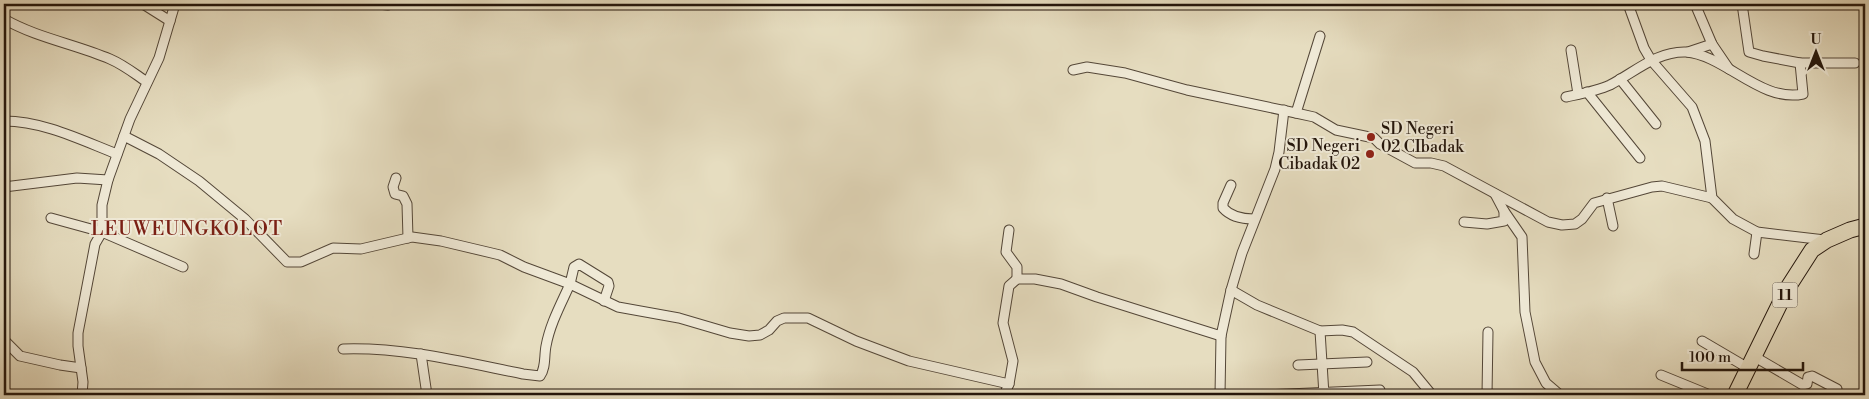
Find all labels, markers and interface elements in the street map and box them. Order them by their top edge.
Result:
north arrow [1792,28,1842,78]
text: U [1811,31,1822,49]
place label: SD Negeri 02 CIbadak [1381,119,1465,157]
marker: SD Negeri 02 CIbadak [1365,131,1377,143]
place label: SD Negeri Cibadak 02 [1278,136,1360,174]
marker: SD Negeri Cibadak 02 [1364,148,1376,160]
district label: LEUWEUNGKOLOT [91,217,283,241]
road number: 11 [1772,282,1798,308]
scale bar [1682,339,1803,371]
text: 100 m [1689,348,1731,367]

